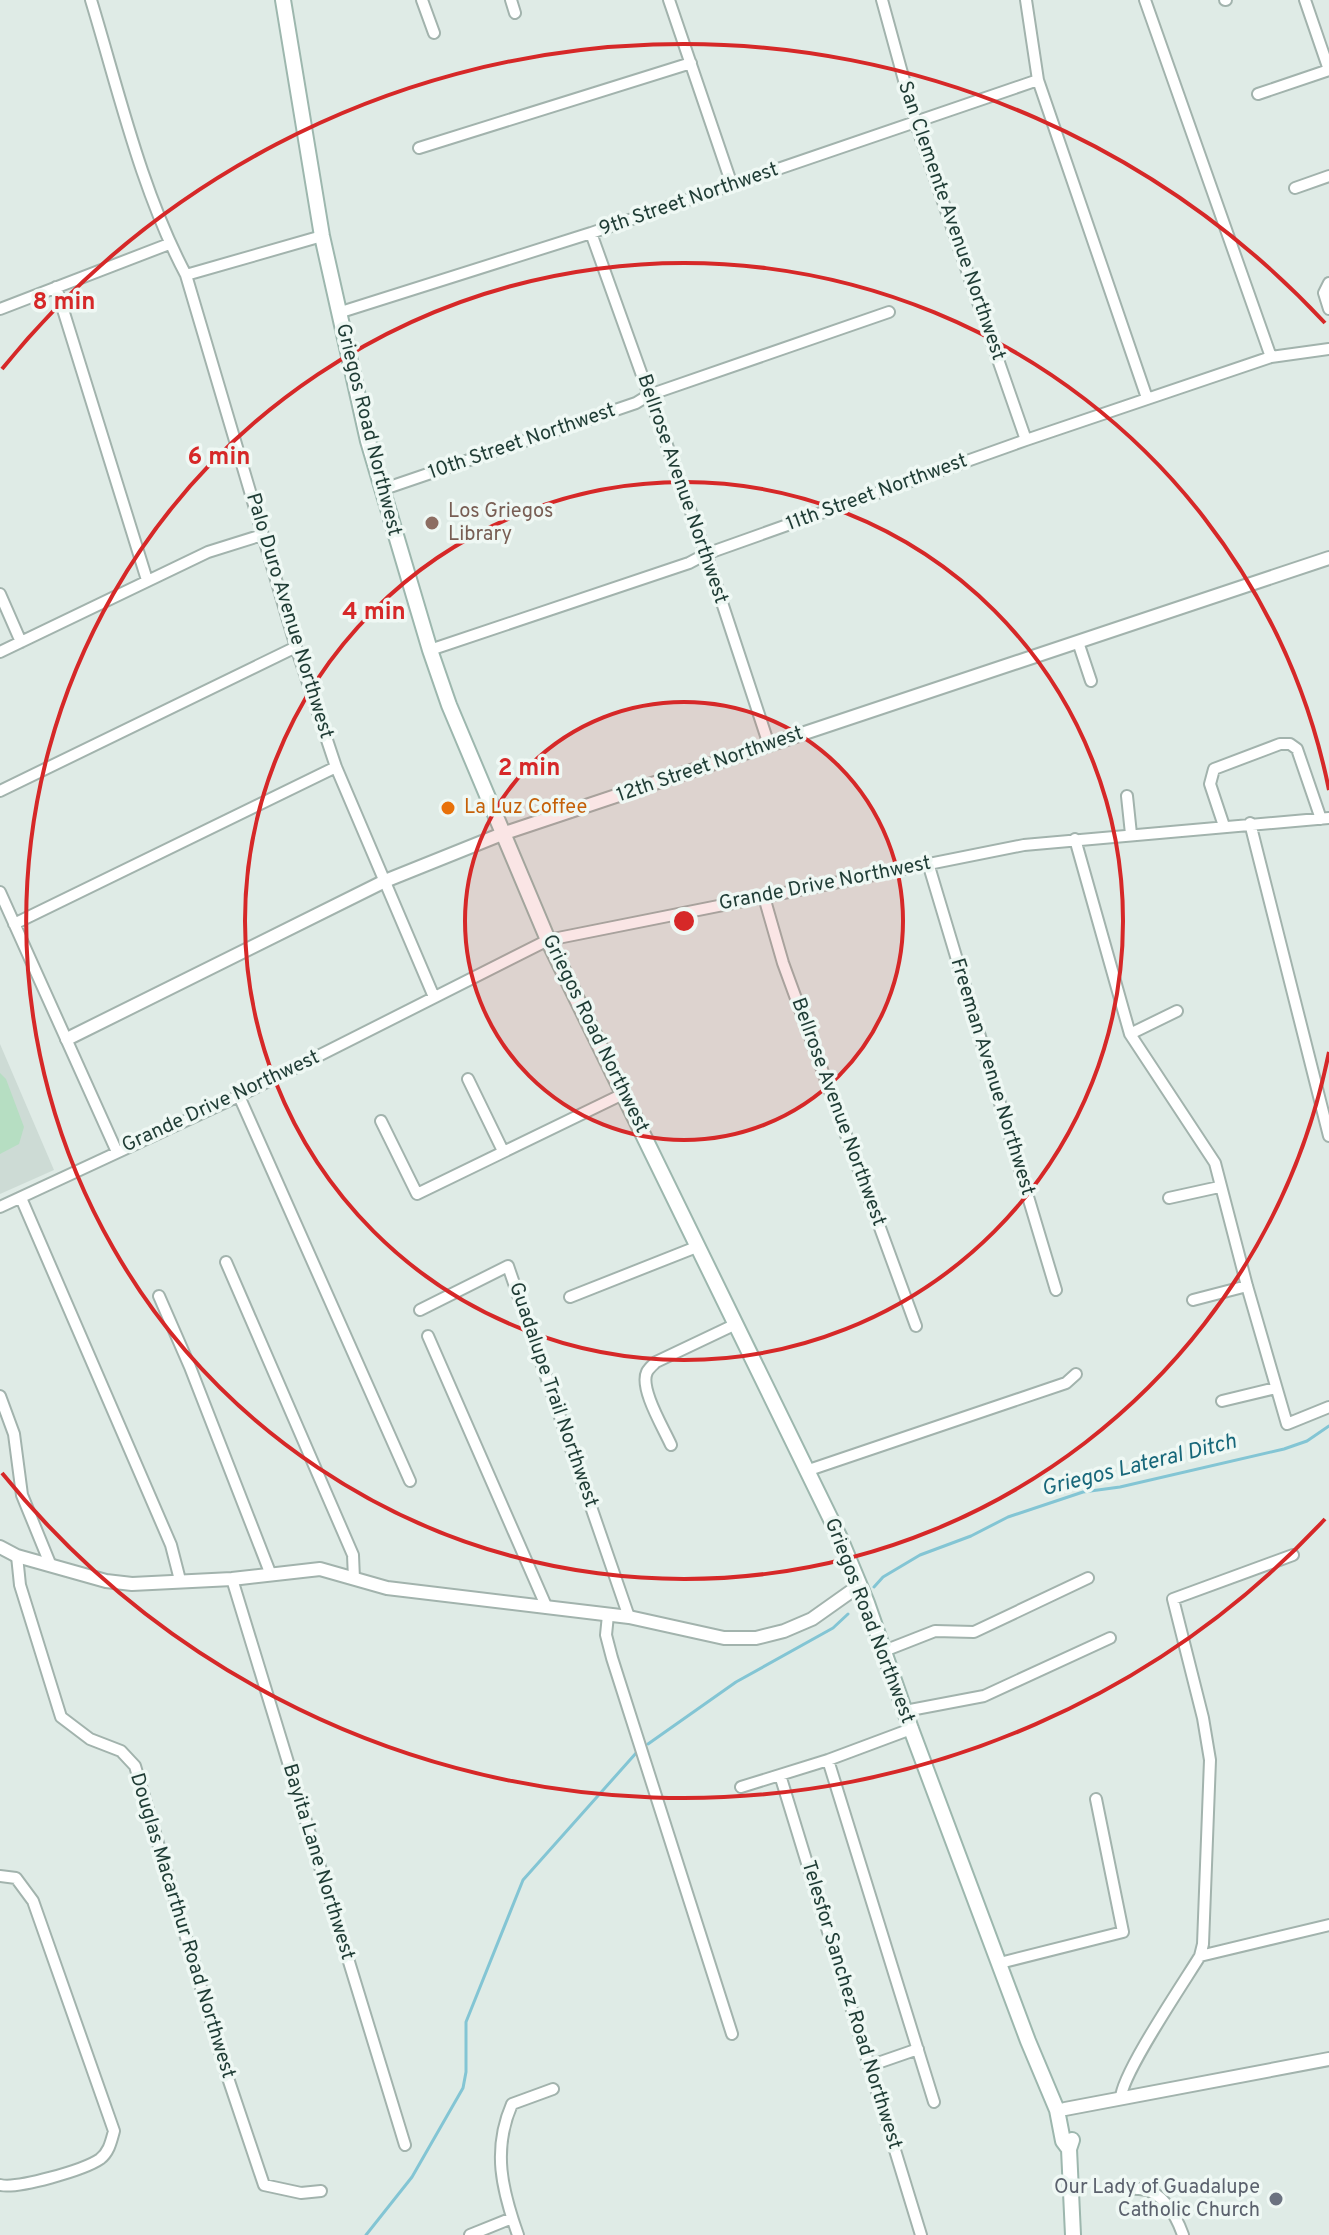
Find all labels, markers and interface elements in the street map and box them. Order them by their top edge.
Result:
street label: San Clemente Avenue Northwest [891,78,1011,364]
street label: 9th Street Northwest [596,157,782,243]
text: 8 min [32,288,96,318]
street label: Griegos Road Northwest [329,321,407,539]
street label: Bellrose Avenue Northwest [630,371,734,607]
street label: 10th Street Northwest [425,398,619,486]
text: 6 min [188,443,250,473]
street label: 11th Street Northwest [783,448,971,538]
street label: Palo Duro Avenue Northwest [239,490,339,742]
place label: Los Griegos Library [448,499,553,548]
marker: Los Griegos Library [423,514,441,532]
text: 4 min [342,598,406,628]
street label: 12th Street Northwest [613,721,807,809]
text: 2 min [498,754,560,784]
place label: La Luz Coffee [464,795,587,821]
marker: La Luz Coffee [439,799,457,817]
street label: Grande Drive Northwest [717,851,933,917]
centre of rings [670,907,698,935]
street label: Griegos Road Northwest [536,930,654,1138]
street label: Freeman Avenue Northwest [944,955,1040,1199]
street label: Bellrose Avenue Northwest [785,994,891,1230]
street label: Grande Drive Northwest [118,1045,324,1159]
street label: Guadalupe Trail Northwest [502,1279,604,1511]
water label: Griegos Lateral Ditch [1039,1429,1239,1503]
street label: Griegos Road Northwest [818,1515,920,1727]
street label: Bayita Lane Northwest [276,1761,360,1963]
street label: Douglas Macarthur Road Northwest [123,1770,241,2082]
street label: Telesfor Sanchez Road Northwest [795,1857,907,2153]
place label: Our Lady of Guadalupe Catholic Church [1054,2175,1260,2224]
marker: Our Lady of Guadalupe Catholic Church [1267,2190,1285,2208]

